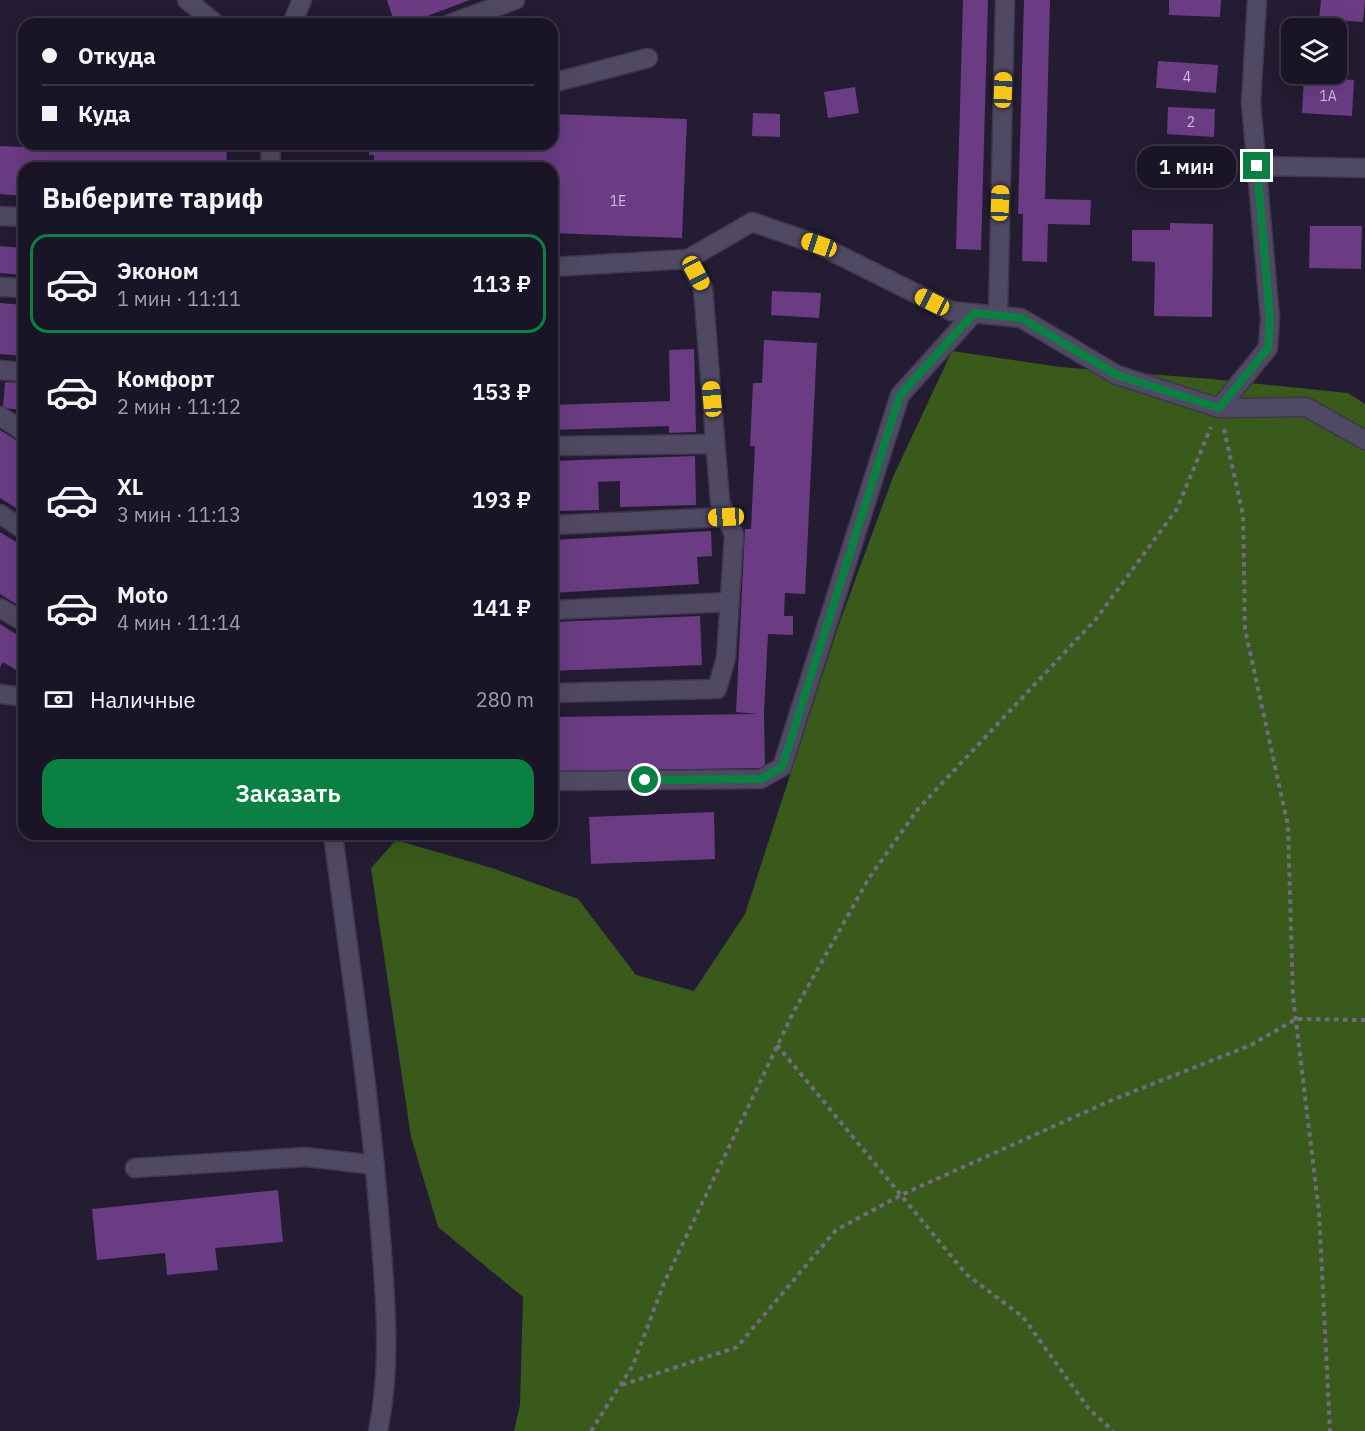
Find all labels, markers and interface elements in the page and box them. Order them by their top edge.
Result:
map controls [1281,18,1347,84]
button: layers [1281,18,1347,84]
text: Откуда [78,41,156,70]
house number: 4 [1183,68,1191,86]
car [993,72,1013,108]
house number: 1А [1319,87,1337,105]
text: Куда [78,99,131,128]
house number: 2 [1187,113,1195,131]
callout: 1 мин [1137,145,1236,187]
route end [1243,152,1270,179]
text: 1 мин [1159,153,1214,180]
text: Выберите тариф [42,180,263,215]
car [990,185,1010,221]
house number: 1Е [610,192,626,210]
car [799,231,839,259]
car [680,253,712,293]
text: Эконом [117,256,199,285]
icon: car [45,257,99,311]
text: 113 ₽ [472,269,531,298]
text: 1 мин · 11:11 [117,285,241,312]
car [912,286,952,318]
text: Комфорт [117,364,214,393]
icon: car [45,365,99,419]
text: 153 ₽ [472,377,531,406]
car [701,380,723,418]
text: 2 мин · 11:12 [117,393,241,420]
text: XL [117,472,143,501]
icon: car [45,473,99,527]
text: 193 ₽ [472,485,531,514]
text: 3 мин · 11:13 [117,501,241,528]
car [708,507,744,527]
text: Moto [117,580,168,609]
icon: car [45,581,99,635]
text: 141 ₽ [472,593,531,622]
text: 4 мин · 11:14 [117,609,241,636]
icon: cash [42,683,75,716]
text: Наличные [90,685,196,714]
text: 280 m [476,686,534,713]
button: Заказать [42,759,534,828]
route start [631,766,658,793]

